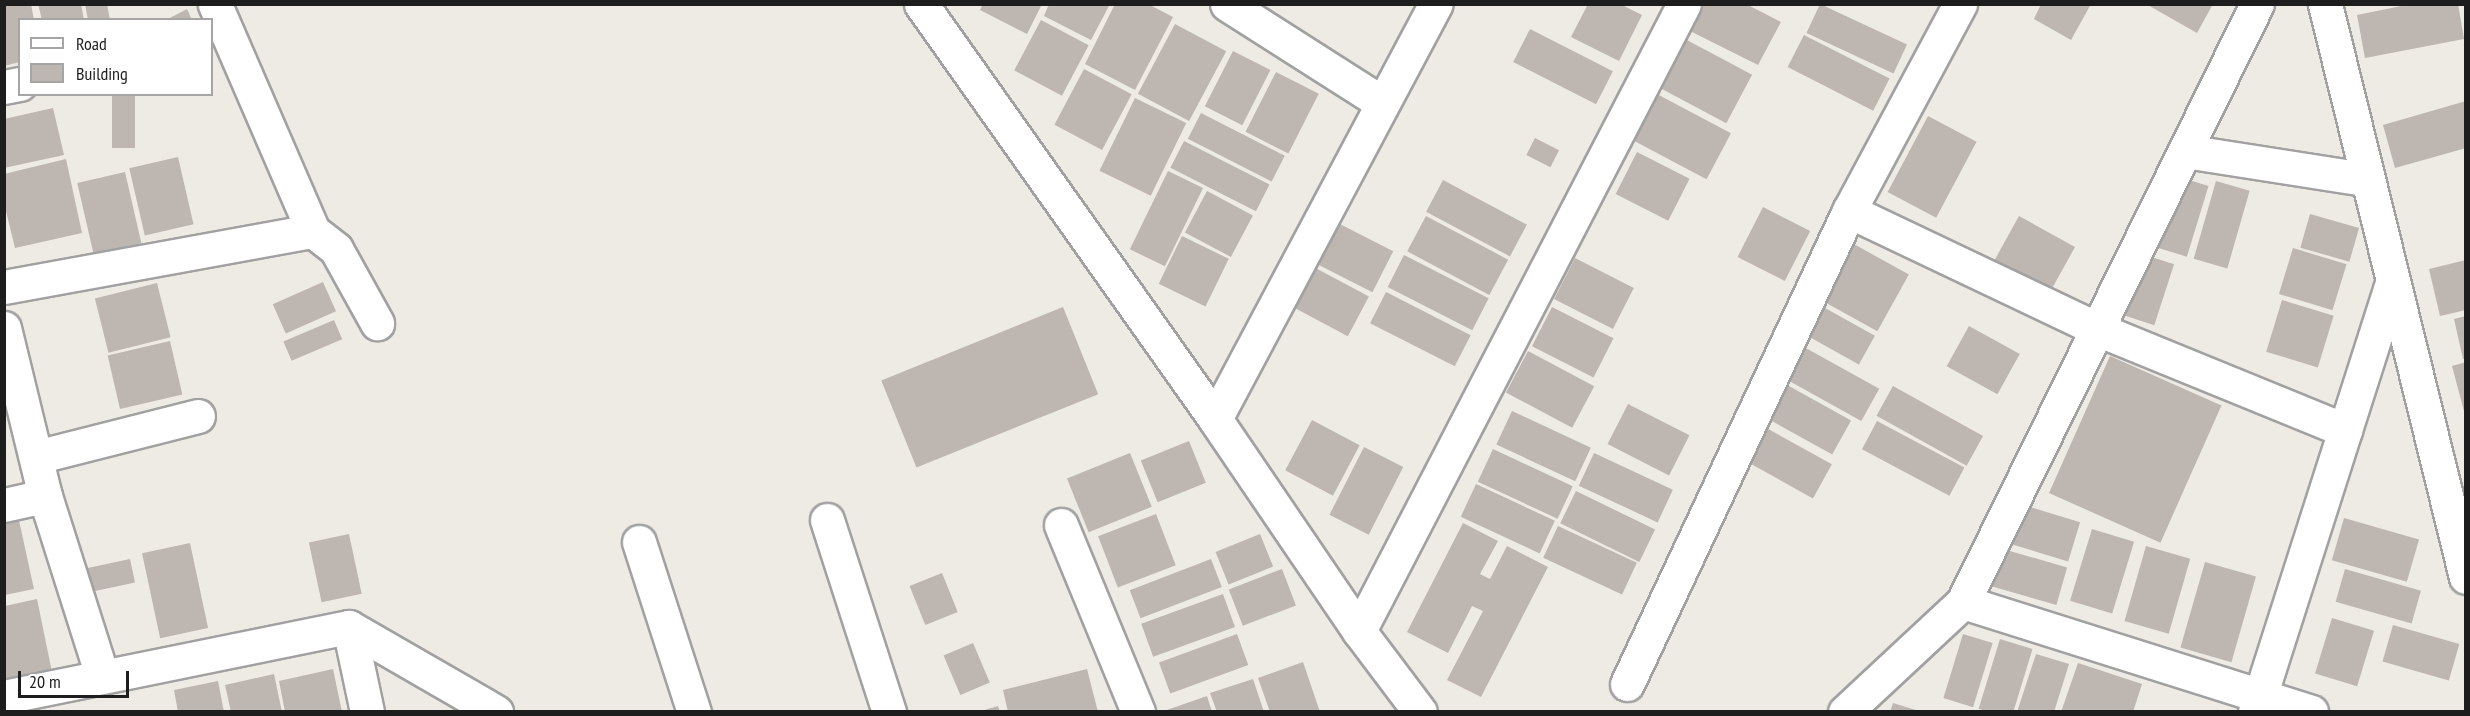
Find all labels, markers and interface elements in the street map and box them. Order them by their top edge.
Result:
legend [18,18,213,96]
text: Road [76,32,107,55]
text: Building [76,62,128,85]
scale bar [21,659,132,697]
text: 20 m [29,670,61,693]

